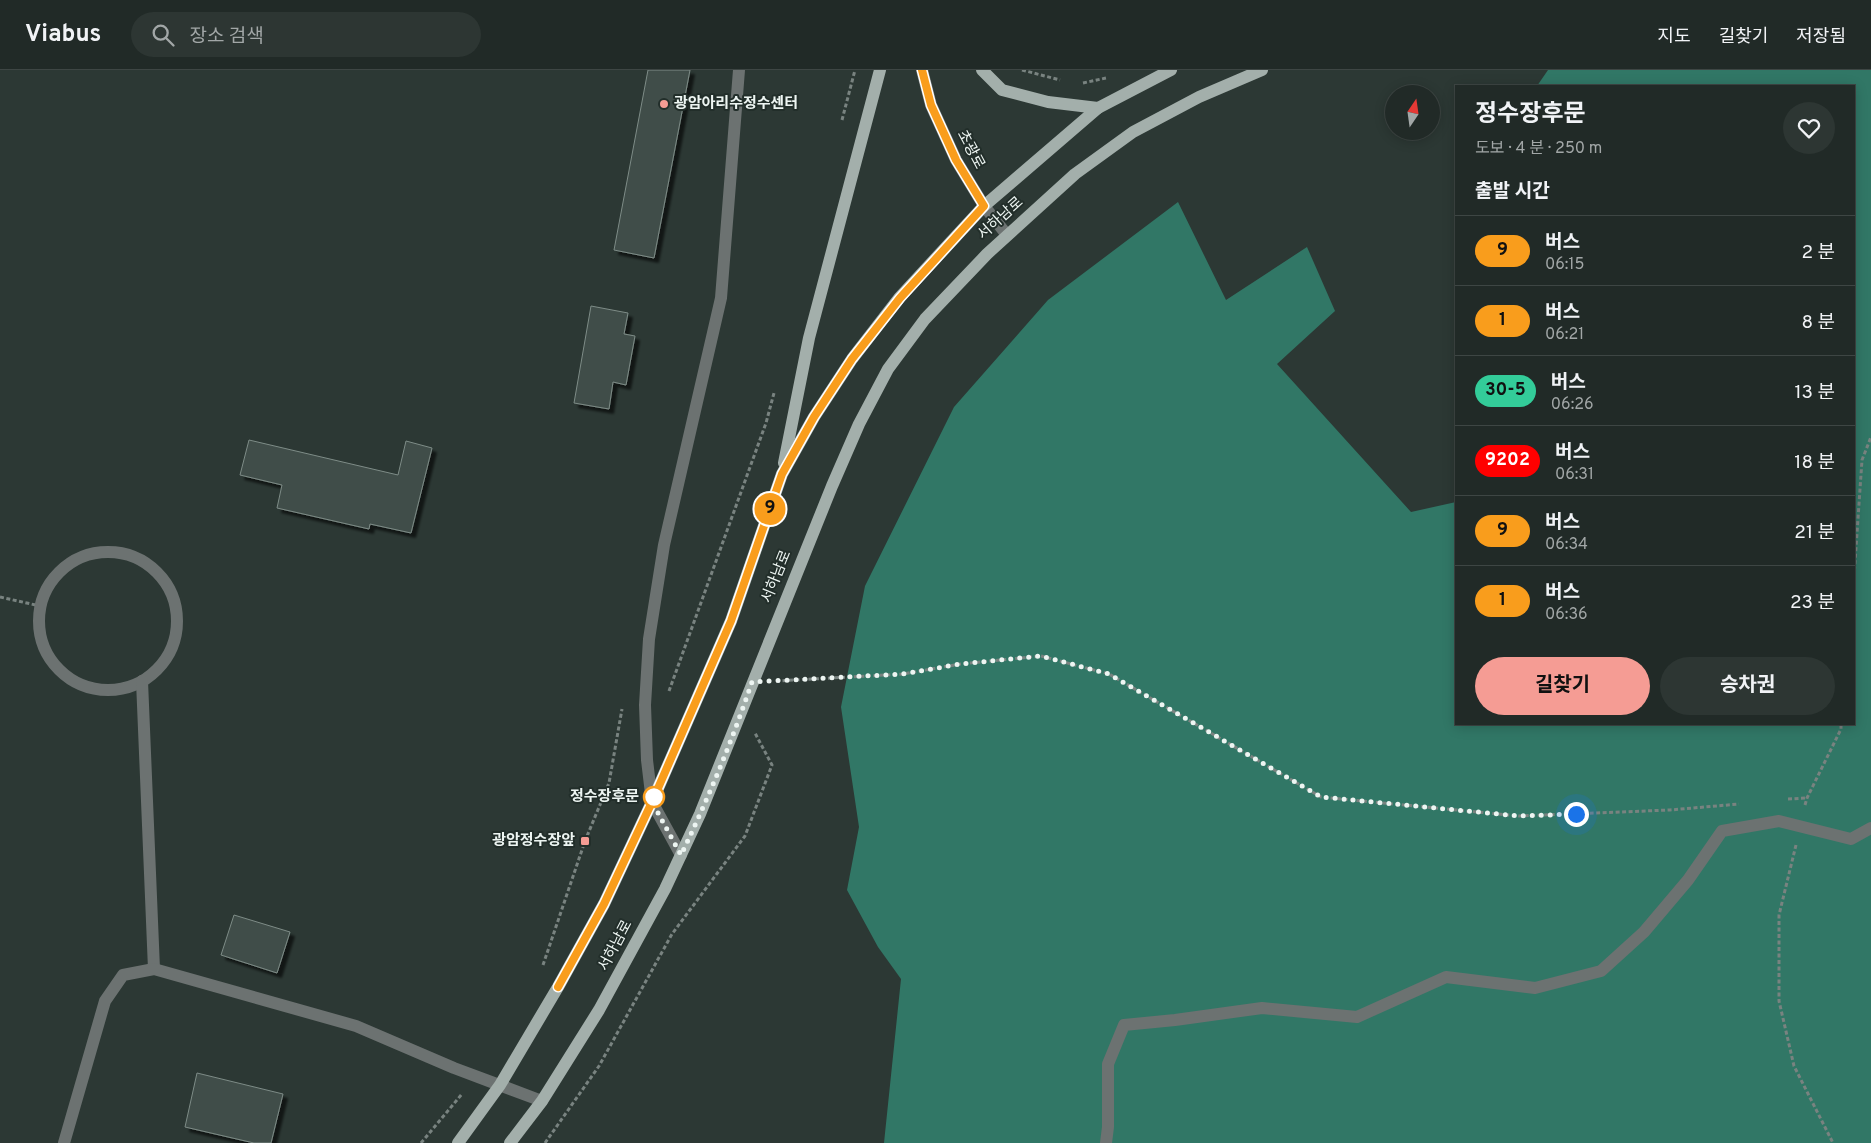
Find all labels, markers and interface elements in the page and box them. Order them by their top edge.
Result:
search box [131,12,481,57]
text: Viabus [25,20,101,50]
icon: search [149,21,177,49]
text: 장소 검색 [189,25,264,49]
text: 지도 [1658,26,1691,49]
text: 길찾기 [1719,26,1768,49]
text: 저장됨 [1796,26,1846,49]
north arrow [1385,85,1440,140]
map controls [1385,85,1440,140]
place label: 광암아리수정수센터 [674,95,798,114]
marker: 광암아리수정수센터 [658,98,670,110]
text: 정수장후문 [1475,100,1585,130]
button: heart [1783,102,1835,154]
street label: 초광로 [952,127,988,173]
text: 도보 · 4 분 · 250 m [1475,139,1602,159]
text: 출발 시간 [1475,180,1550,204]
street label: 서하남로 [974,193,1028,245]
text: 버스 [1545,231,1580,255]
text: 9 [1497,239,1508,262]
text: 2 분 [1801,241,1835,265]
text: 06:15 [1545,255,1584,275]
text: 버스 [1545,301,1580,325]
text: 1 [1499,309,1506,332]
text: 8 분 [1801,311,1835,335]
text: 06:21 [1545,325,1584,345]
text: 버스 [1551,371,1586,395]
text: 30-5 [1485,379,1526,402]
text: 13 분 [1795,381,1835,405]
text: 06:26 [1551,395,1594,415]
text: 버스 [1555,441,1590,465]
text: 9202 [1485,449,1530,472]
text: 18 분 [1794,451,1835,475]
text: 06:31 [1555,465,1594,485]
line badge: 9 [754,493,786,525]
text: 9 [764,497,776,520]
text: 버스 [1545,511,1580,535]
text: 9 [1497,519,1508,542]
text: 21 분 [1794,521,1835,545]
text: 06:34 [1545,535,1588,555]
street label: 서하남로 [758,548,796,606]
text: 버스 [1545,581,1580,605]
text: 1 [1499,589,1506,612]
text: 23 분 [1790,591,1835,615]
text: 06:36 [1545,605,1588,625]
button: 길찾기 [1475,657,1650,715]
button: 승차권 [1660,657,1835,715]
marker: 정수장후문 [643,786,665,808]
place label: 정수장후문 [570,788,639,807]
your location [1564,802,1589,827]
place label: 광암정수장앞 [492,832,575,851]
marker: 광암정수장앞 [579,835,591,847]
street label: 서하남로 [595,917,637,975]

